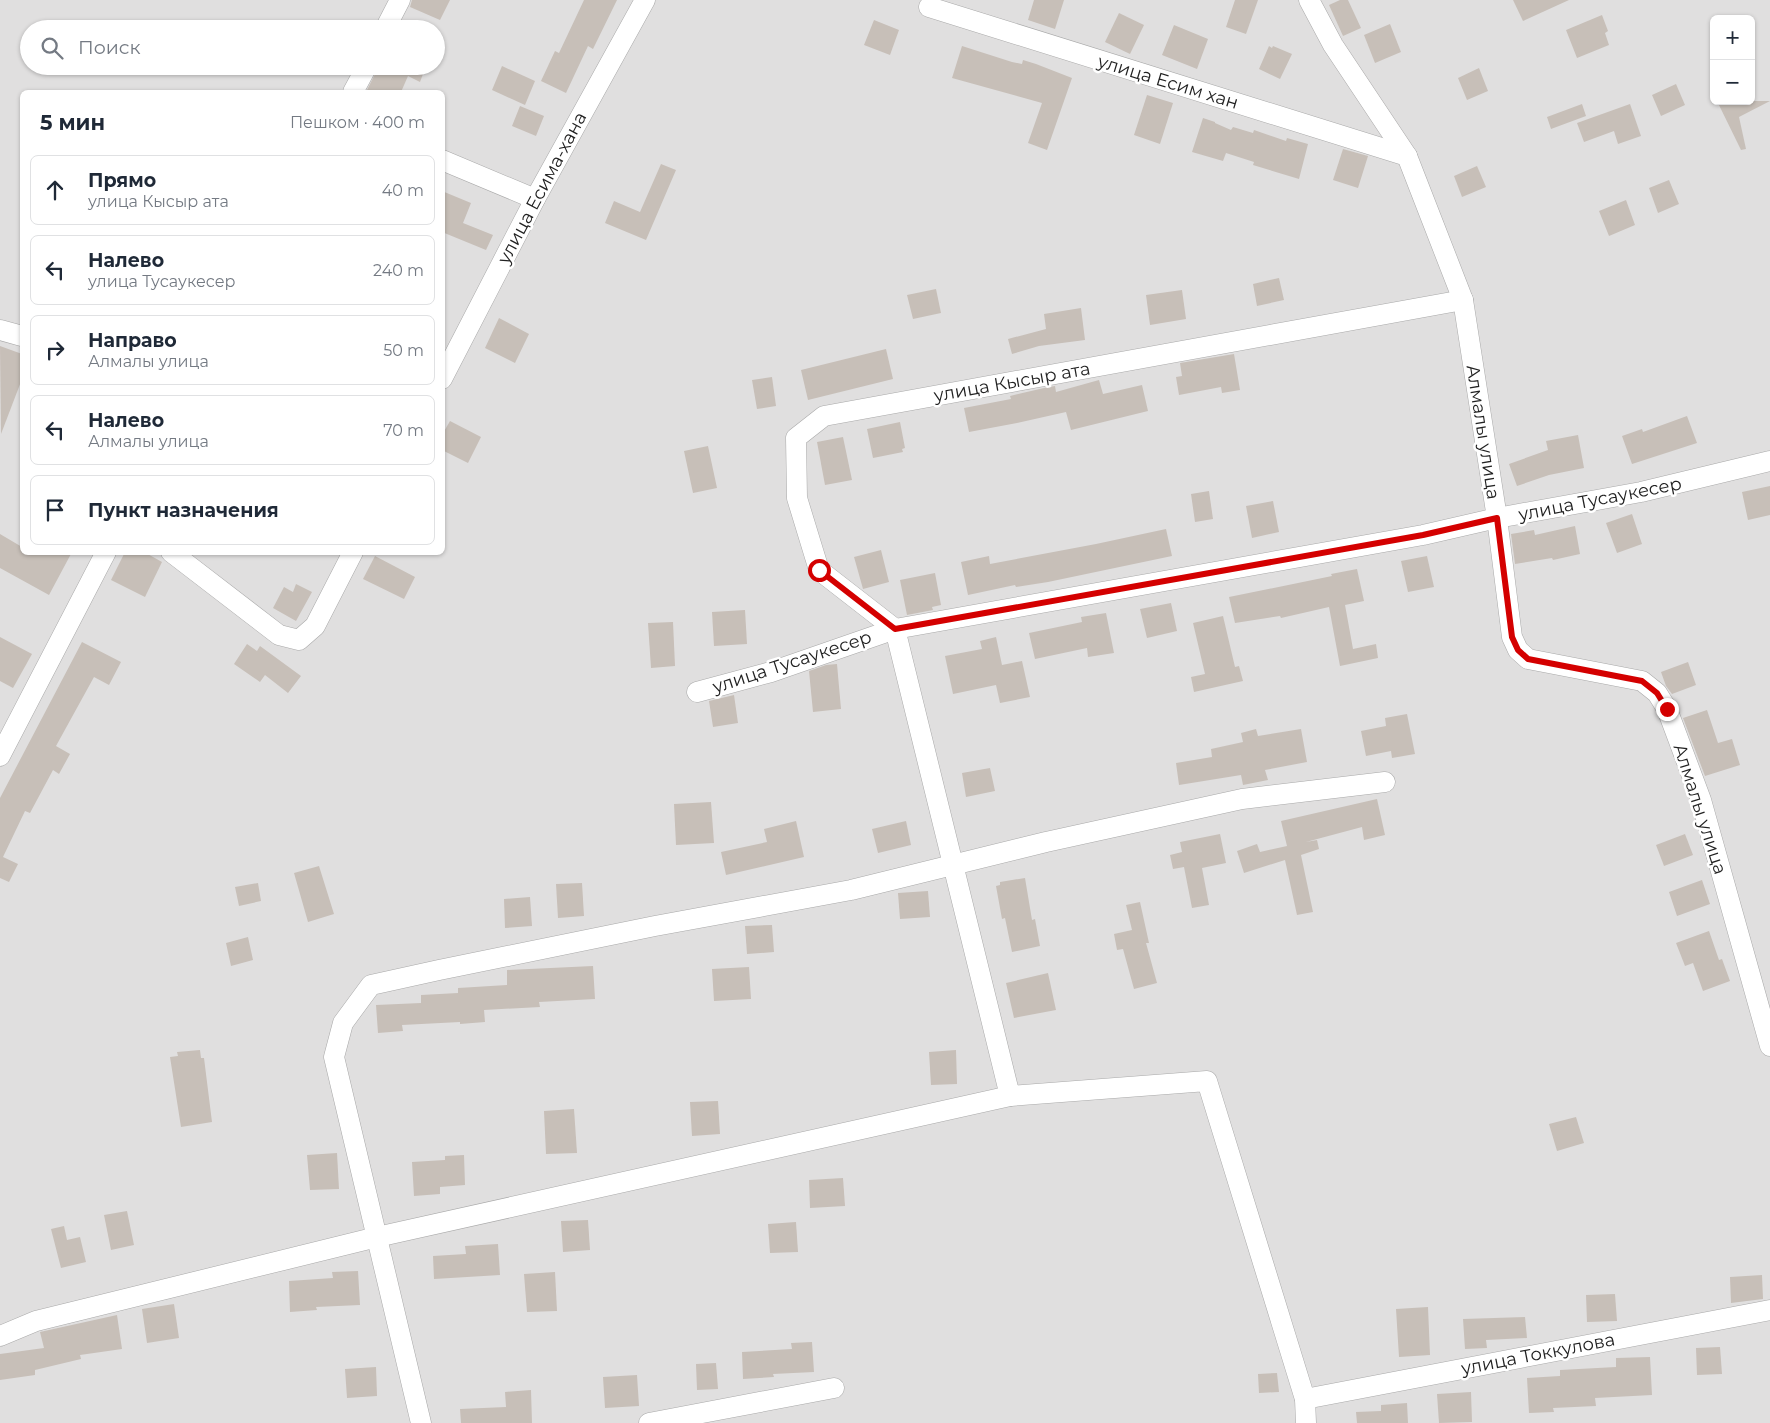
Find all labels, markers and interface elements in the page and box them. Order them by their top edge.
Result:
map controls [1710,15,1755,105]
button: + [1710,15,1755,60]
search box [20,20,445,75]
icon: search [38,34,66,62]
text: Поиск [78,36,141,59]
street label: улица Есим хан [1094,50,1241,114]
button: − [1710,60,1755,105]
street label: улица Есима-хана [492,108,591,269]
text: 5 мин [40,110,105,135]
text: Пешком · 400 m [290,113,425,132]
text: Прямо [88,169,156,192]
icon: ahead [41,176,69,204]
text: 40 m [382,181,424,200]
text: улица Кысыр ата [88,192,229,211]
text: Налево [88,249,164,272]
icon: left [41,256,69,284]
text: 240 m [373,261,424,280]
text: улица Тусаукесер [88,272,236,291]
text: Направо [88,329,177,352]
icon: right [41,336,69,364]
text: 50 m [383,341,424,360]
text: Алмалы улица [88,352,209,371]
street label: улица Кысыр ата [931,357,1092,407]
street label: Алмалы улица [1462,363,1504,501]
text: Налево [88,409,164,432]
icon: left [41,416,69,444]
text: 70 m [383,421,424,440]
text: Алмалы улица [88,432,209,451]
street label: улица Тусаукесер [1515,472,1684,526]
icon: arrive [41,496,69,524]
text: Пункт назначения [88,499,279,522]
route start [808,559,831,582]
street label: улица Тусаукесер [709,626,874,698]
route end [1656,698,1679,721]
street label: Алмалы улица [1669,741,1731,877]
street label: улица Токкулова [1458,1328,1617,1380]

